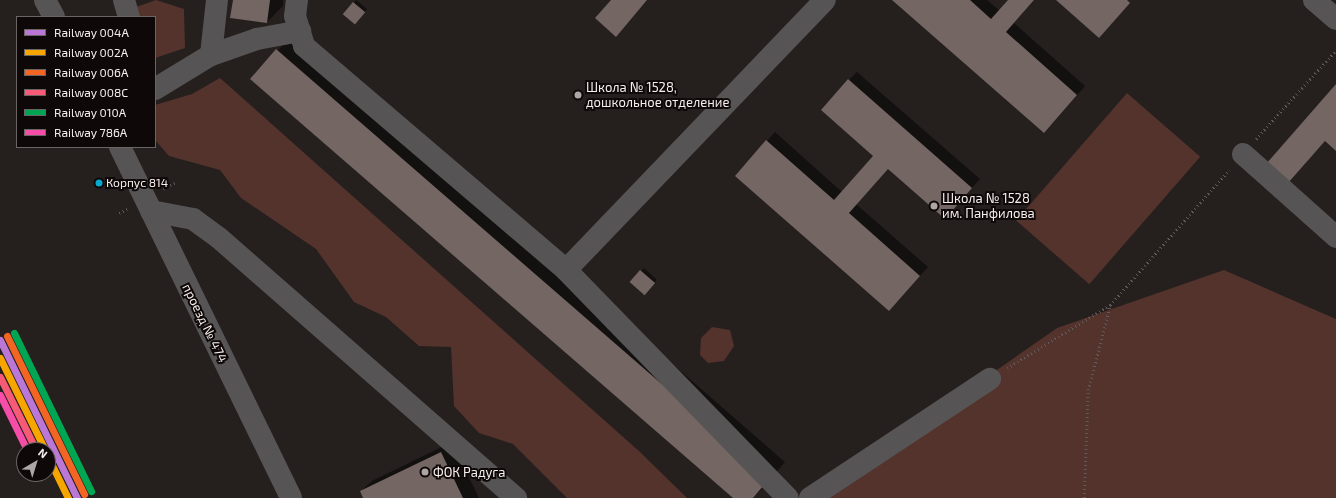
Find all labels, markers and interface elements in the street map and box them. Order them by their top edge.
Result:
legend [16,16,156,148]
text: Railway 004А [54,25,129,39]
text: Railway 002А [54,45,128,59]
text: Railway 006А [54,65,128,79]
place label: Школа № 1528, дошкольное отделение [586,80,729,111]
text: Railway 008С [54,85,128,99]
marker: Школа № 1528, дошкольное отделение [573,90,583,100]
text: Railway 010А [54,105,126,119]
text: Railway 786А [54,125,127,139]
place label: Корпус 814 [106,176,168,190]
marker: Корпус 814 [94,178,104,188]
place label: Школа № 1528 им. Панфилова [942,191,1035,222]
marker: Школа № 1528 им. Панфилова [929,201,939,211]
street label: проезд № 474 [179,281,231,365]
north arrow [16,442,56,482]
text: N [36,445,50,461]
place label: ФОК Радуга [433,464,506,480]
marker: ФОК Радуга [420,467,430,477]

